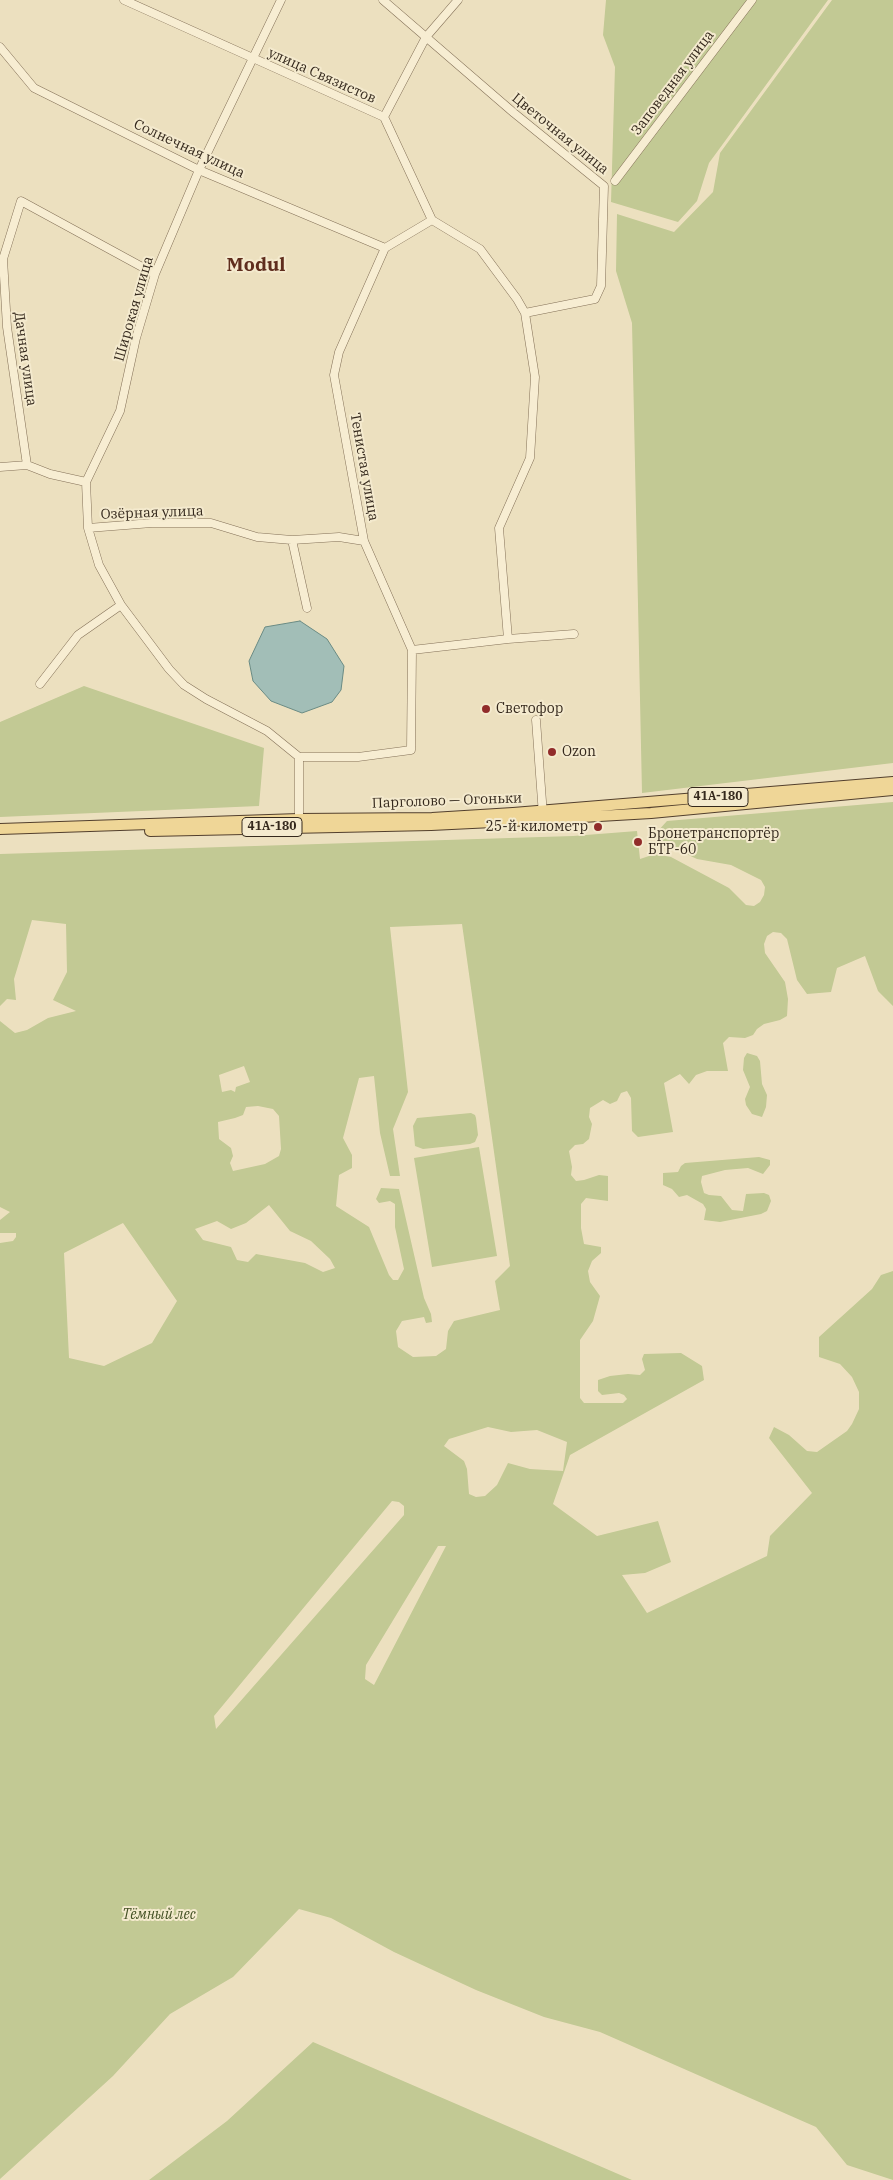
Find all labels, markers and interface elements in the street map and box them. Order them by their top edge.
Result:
street label: Заповедная улица [628,27,718,139]
street label: улица Связистов [266,45,378,107]
street label: Цветочная улица [508,90,612,178]
street label: Солнечная улица [131,116,247,182]
street label: Широкая улица [111,255,157,363]
district label: Modul [227,255,285,277]
street label: Дачная улица [10,311,40,407]
street label: Тенистая улица [346,412,382,522]
street label: Озёрная улица [100,503,204,523]
place label: Светофор [496,701,563,717]
marker: Светофор [480,703,492,715]
place label: Ozon [562,744,596,760]
marker: Ozon [546,746,558,758]
road number: 41А-180 [688,788,748,806]
street label: Парголово — Огоньки [372,790,522,812]
road number: 41А-180 [242,818,302,836]
place label: 25-й километр [485,819,588,835]
marker: 25-й километр [592,821,604,833]
place label: Бронетранспортёр БТР-60 [648,826,779,859]
marker: Бронетранспортёр БТР-60 [632,836,644,848]
park label: Тёмный лес [122,1907,196,1923]

